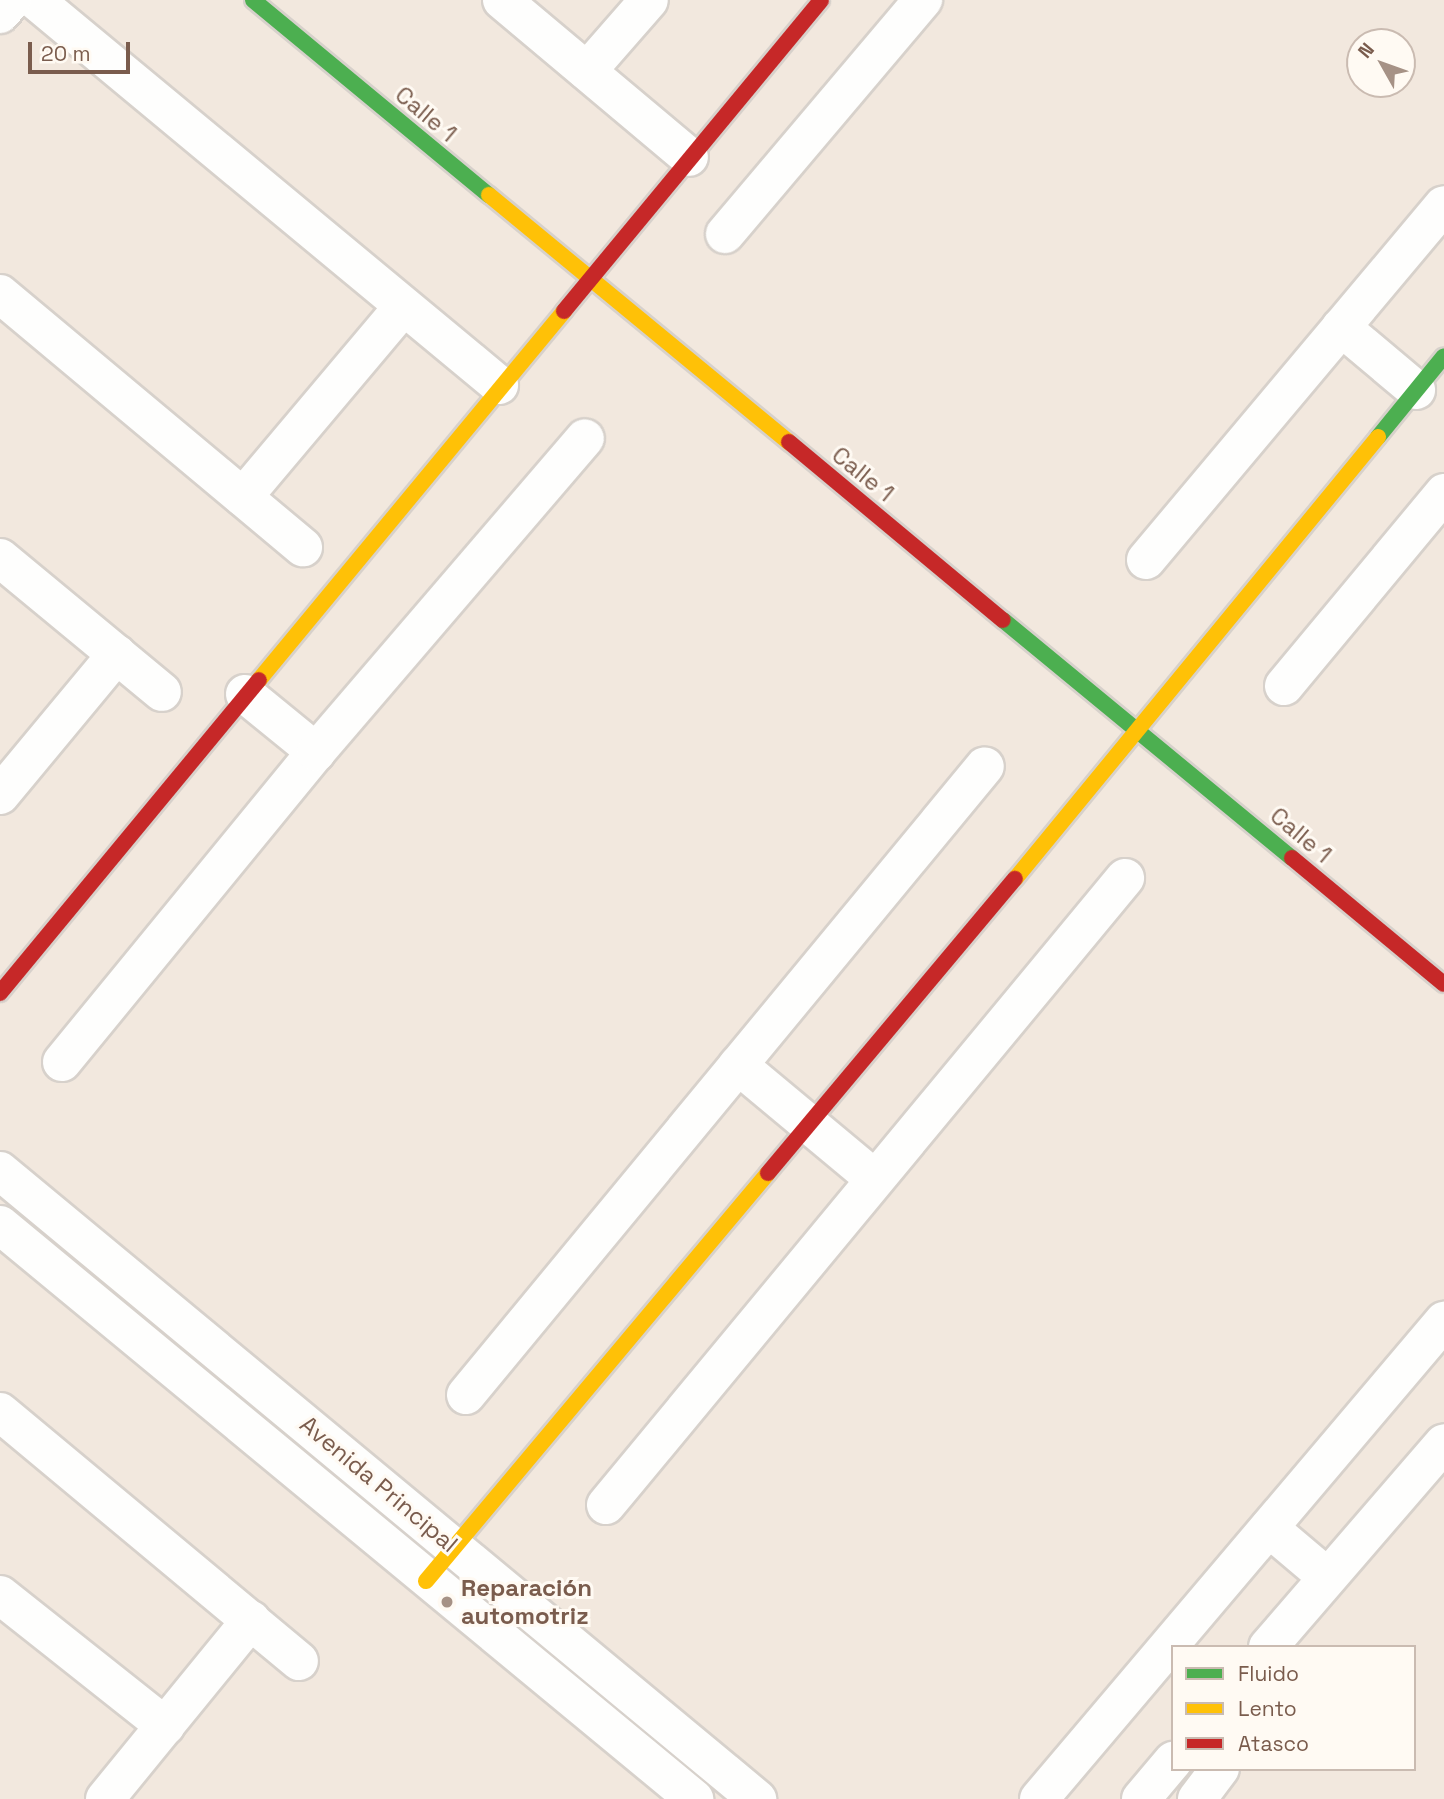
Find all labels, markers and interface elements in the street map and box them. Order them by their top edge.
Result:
scale bar [32,28,133,72]
north arrow [1346,28,1416,98]
text: N [1352,38,1380,63]
text: 20 m [41,40,91,67]
street label: Calle 1 [389,80,463,148]
street label: Calle 1 [826,440,900,508]
street label: Calle 1 [1264,801,1338,869]
street label: Avenida Principal [294,1410,464,1558]
place label: Reparación automotriz [461,1574,592,1630]
marker: Reparación automotriz [439,1594,455,1610]
legend [1171,1645,1416,1771]
text: Fluido [1238,1660,1299,1687]
text: Lento [1238,1695,1297,1722]
text: Atasco [1238,1730,1309,1757]

